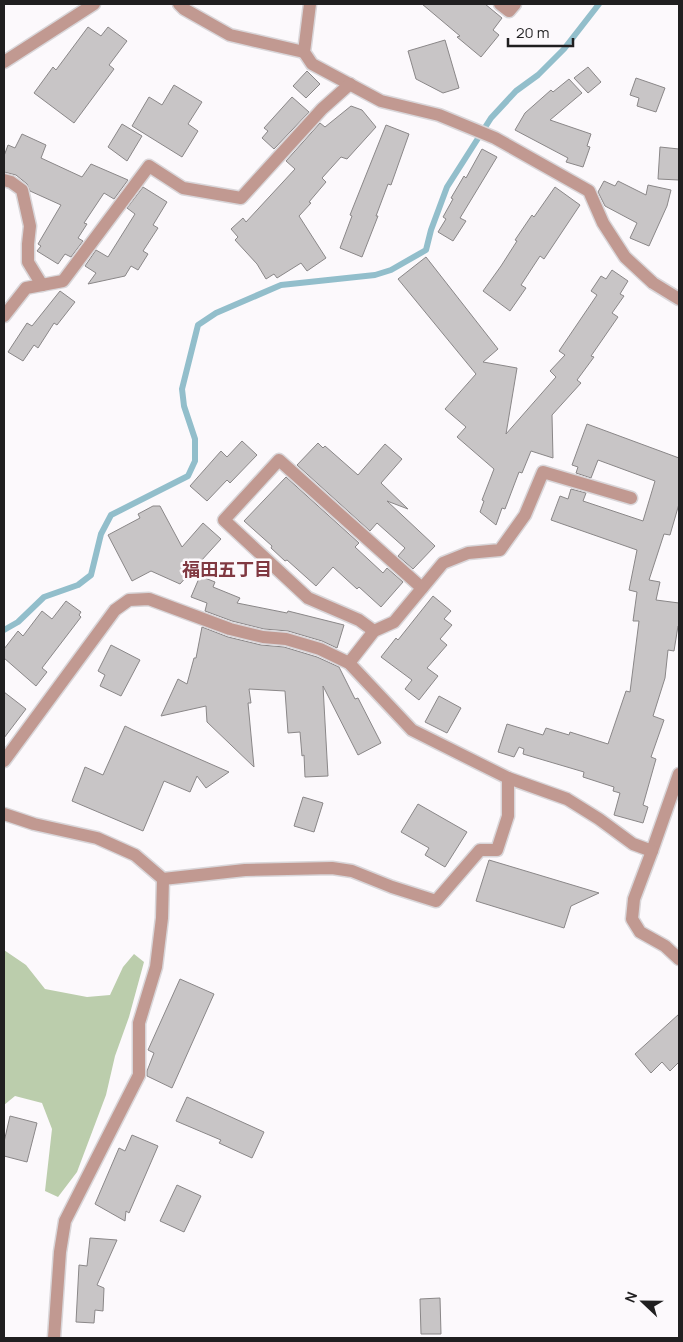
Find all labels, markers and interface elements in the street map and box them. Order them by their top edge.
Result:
scale bar [508,15,573,47]
text: 20 m [516,22,549,43]
district label: 福田五丁目 [182,557,272,581]
north arrow [618,1277,668,1327]
text: N [620,1289,641,1305]

